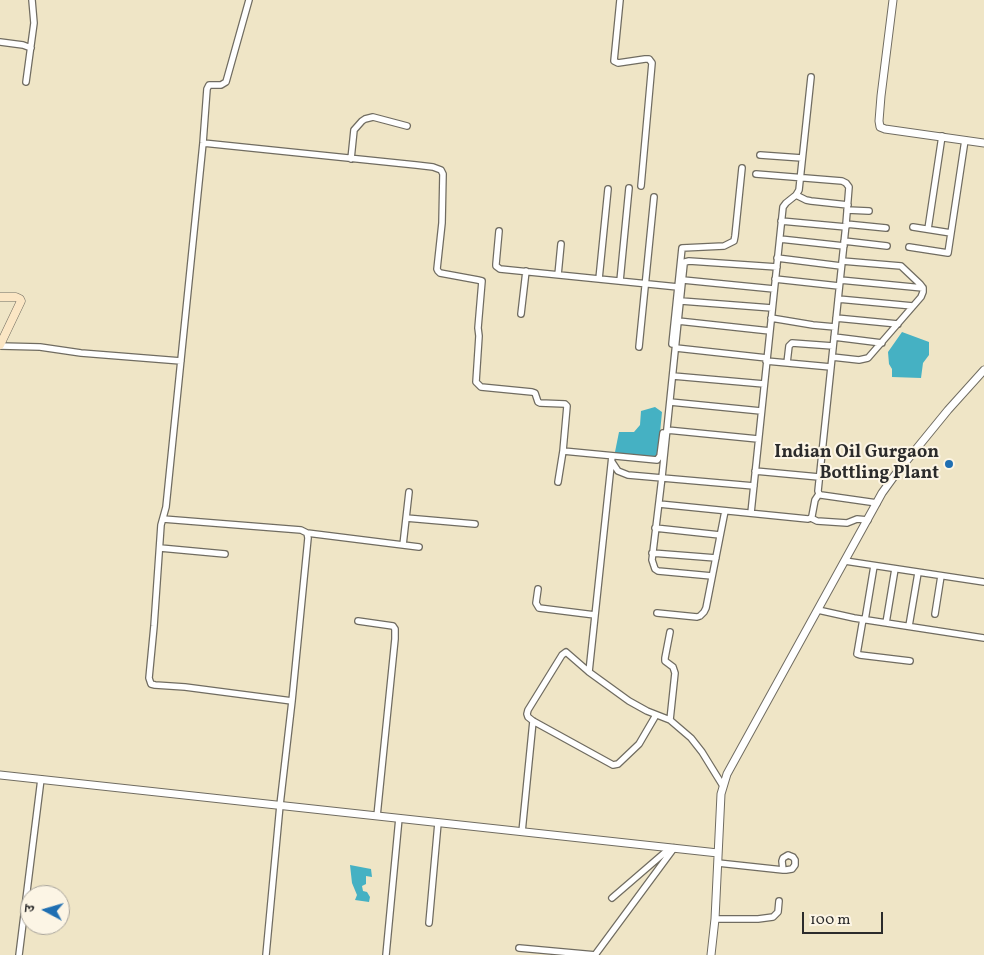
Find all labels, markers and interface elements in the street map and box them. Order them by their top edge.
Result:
place label: Indian Oil Gurgaon Bottling Plant [774,443,939,486]
marker: Indian Oil Gurgaon Bottling Plant [943,458,955,470]
north arrow [20,885,70,935]
scale bar [804,902,885,934]
text: उ [21,904,40,913]
text: 100 m [810,910,850,931]

